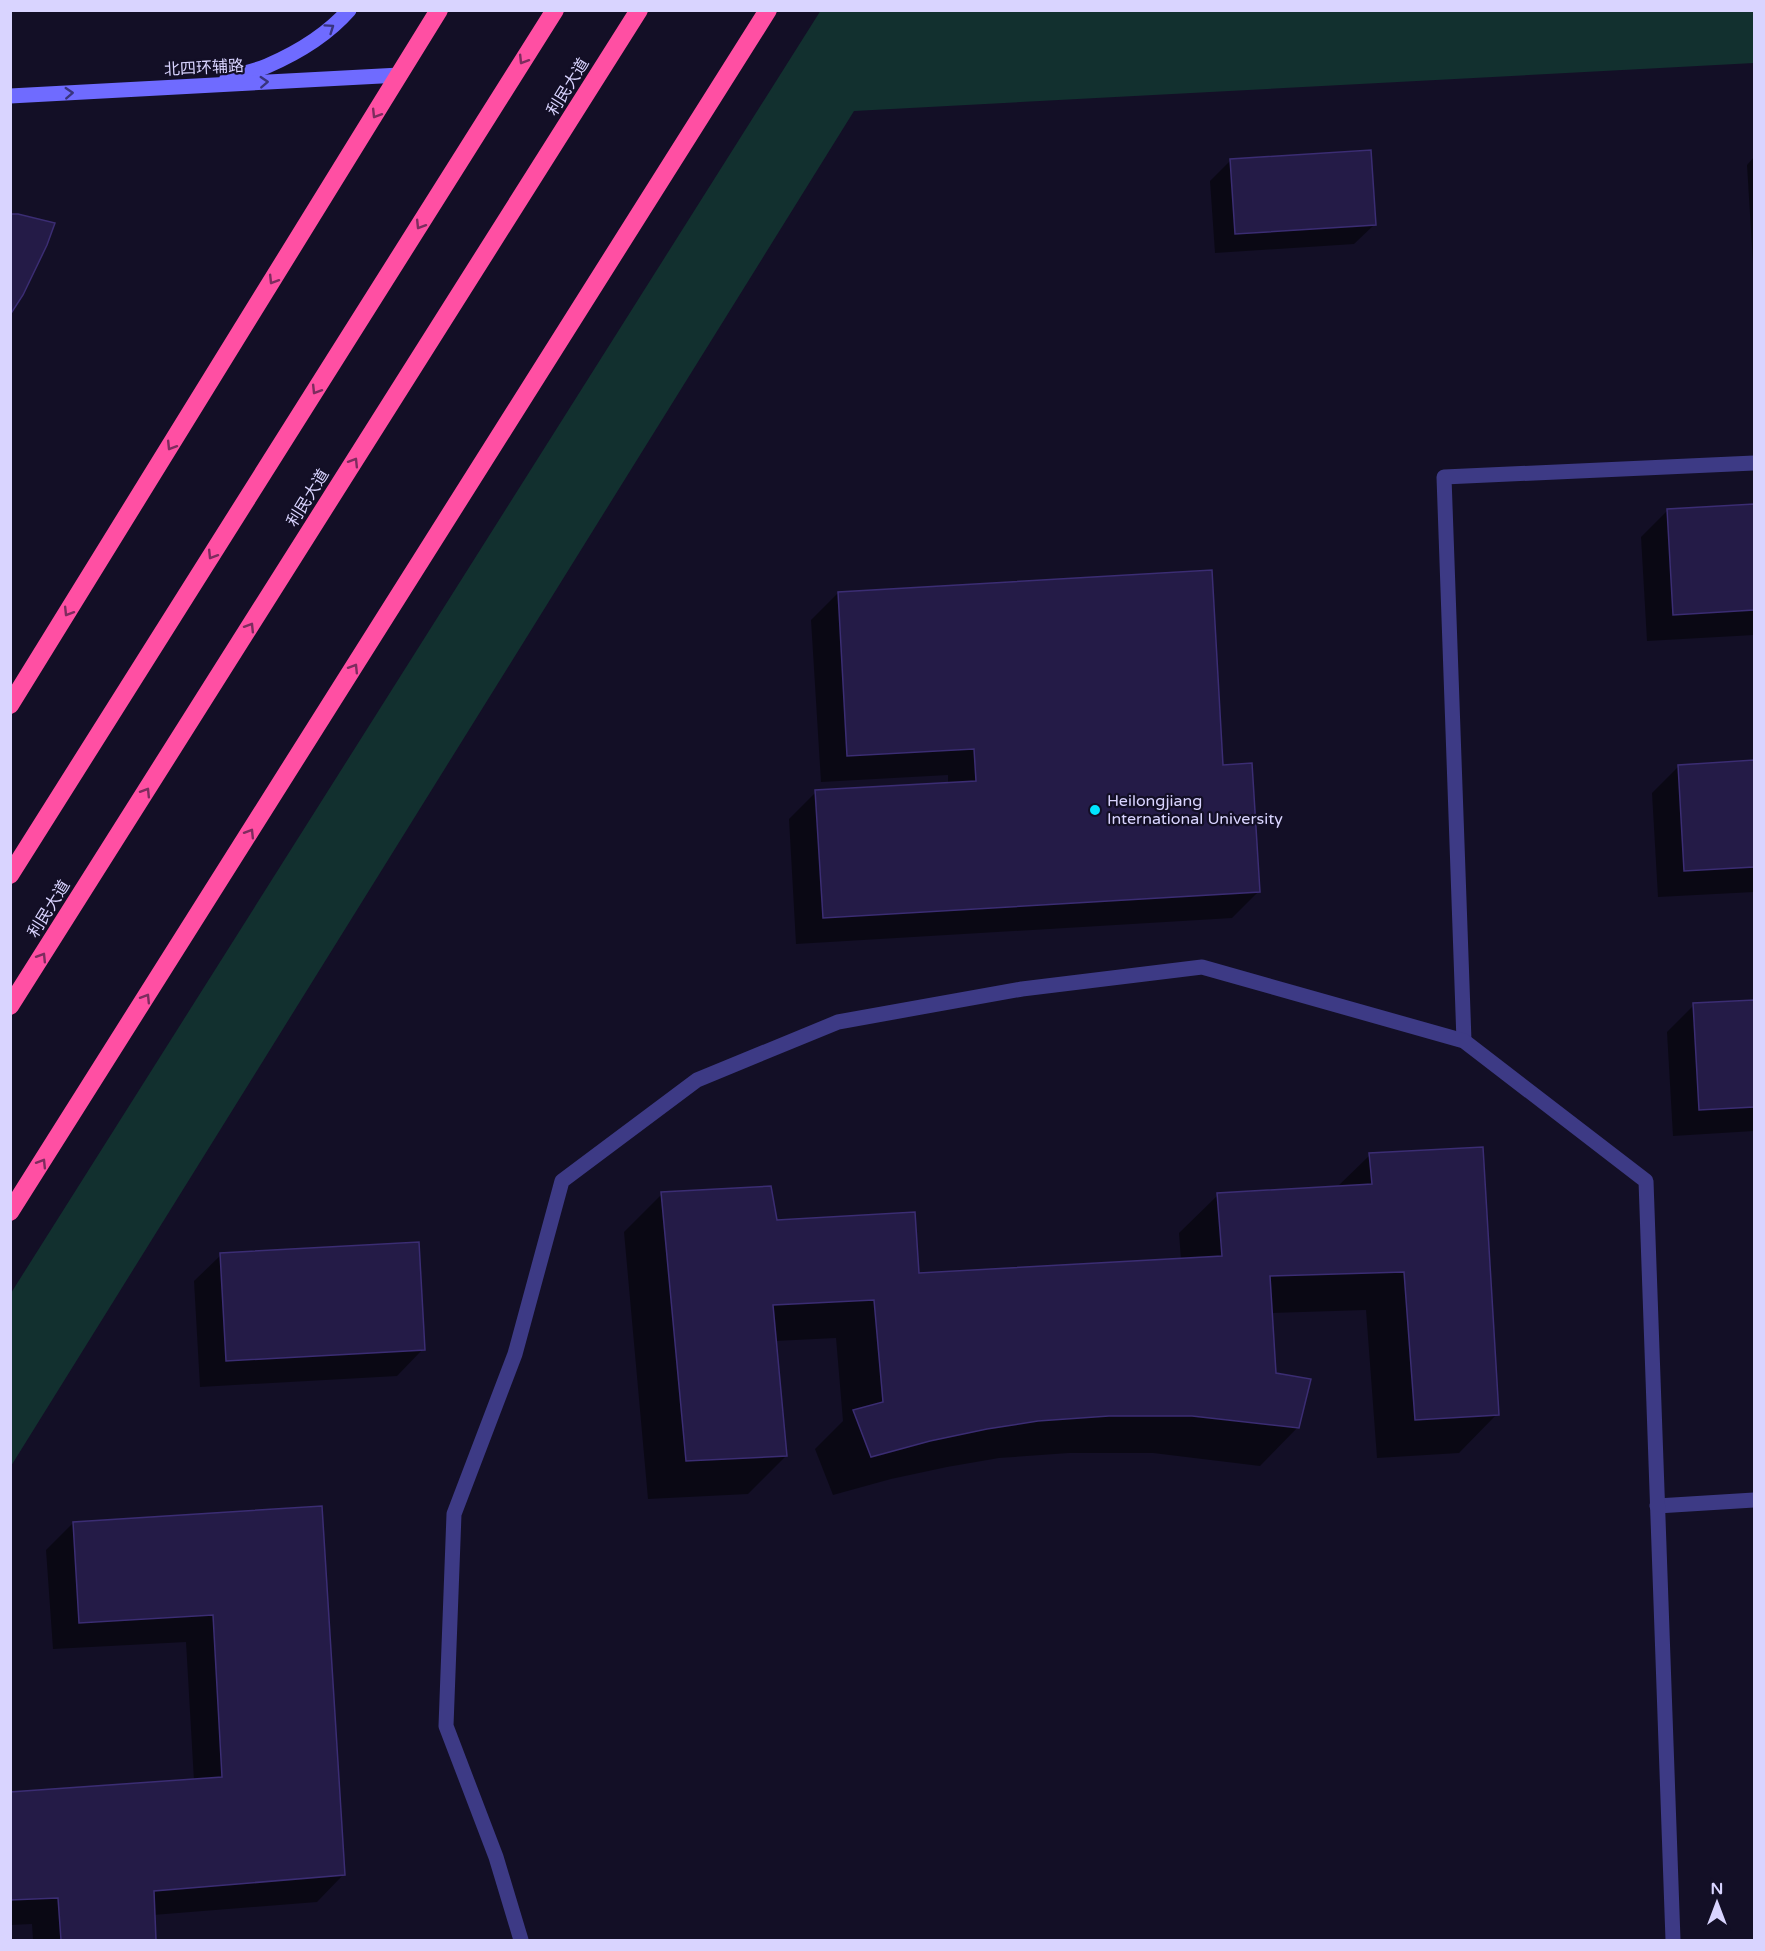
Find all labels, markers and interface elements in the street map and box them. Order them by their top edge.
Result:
one-way arrow [323,24,334,35]
one-way arrow [519,54,531,64]
street label: 利民大道 [543,55,593,119]
street label: 北四环辅路 [164,56,244,80]
one-way arrow [259,76,268,89]
one-way arrow [64,86,73,99]
one-way arrow [371,108,383,118]
one-way arrow [415,219,427,229]
one-way arrow [269,274,281,284]
one-way arrow [311,384,323,394]
one-way arrow [166,440,178,450]
one-way arrow [347,458,358,469]
street label: 利民大道 [283,466,333,530]
one-way arrow [207,549,219,559]
one-way arrow [64,606,76,616]
one-way arrow [243,623,254,634]
one-way arrow [346,664,358,674]
one-way arrow [138,788,150,798]
place label: Heilongjiang International University [1107,791,1283,829]
marker: Heilongjiang International University [1088,803,1102,817]
one-way arrow [242,829,254,839]
street label: 利民大道 [24,877,74,941]
one-way arrow [34,953,46,963]
one-way arrow [138,993,149,1004]
one-way arrow [34,1158,45,1169]
north arrow [1687,1873,1747,1933]
text: N [1711,1879,1723,1899]

